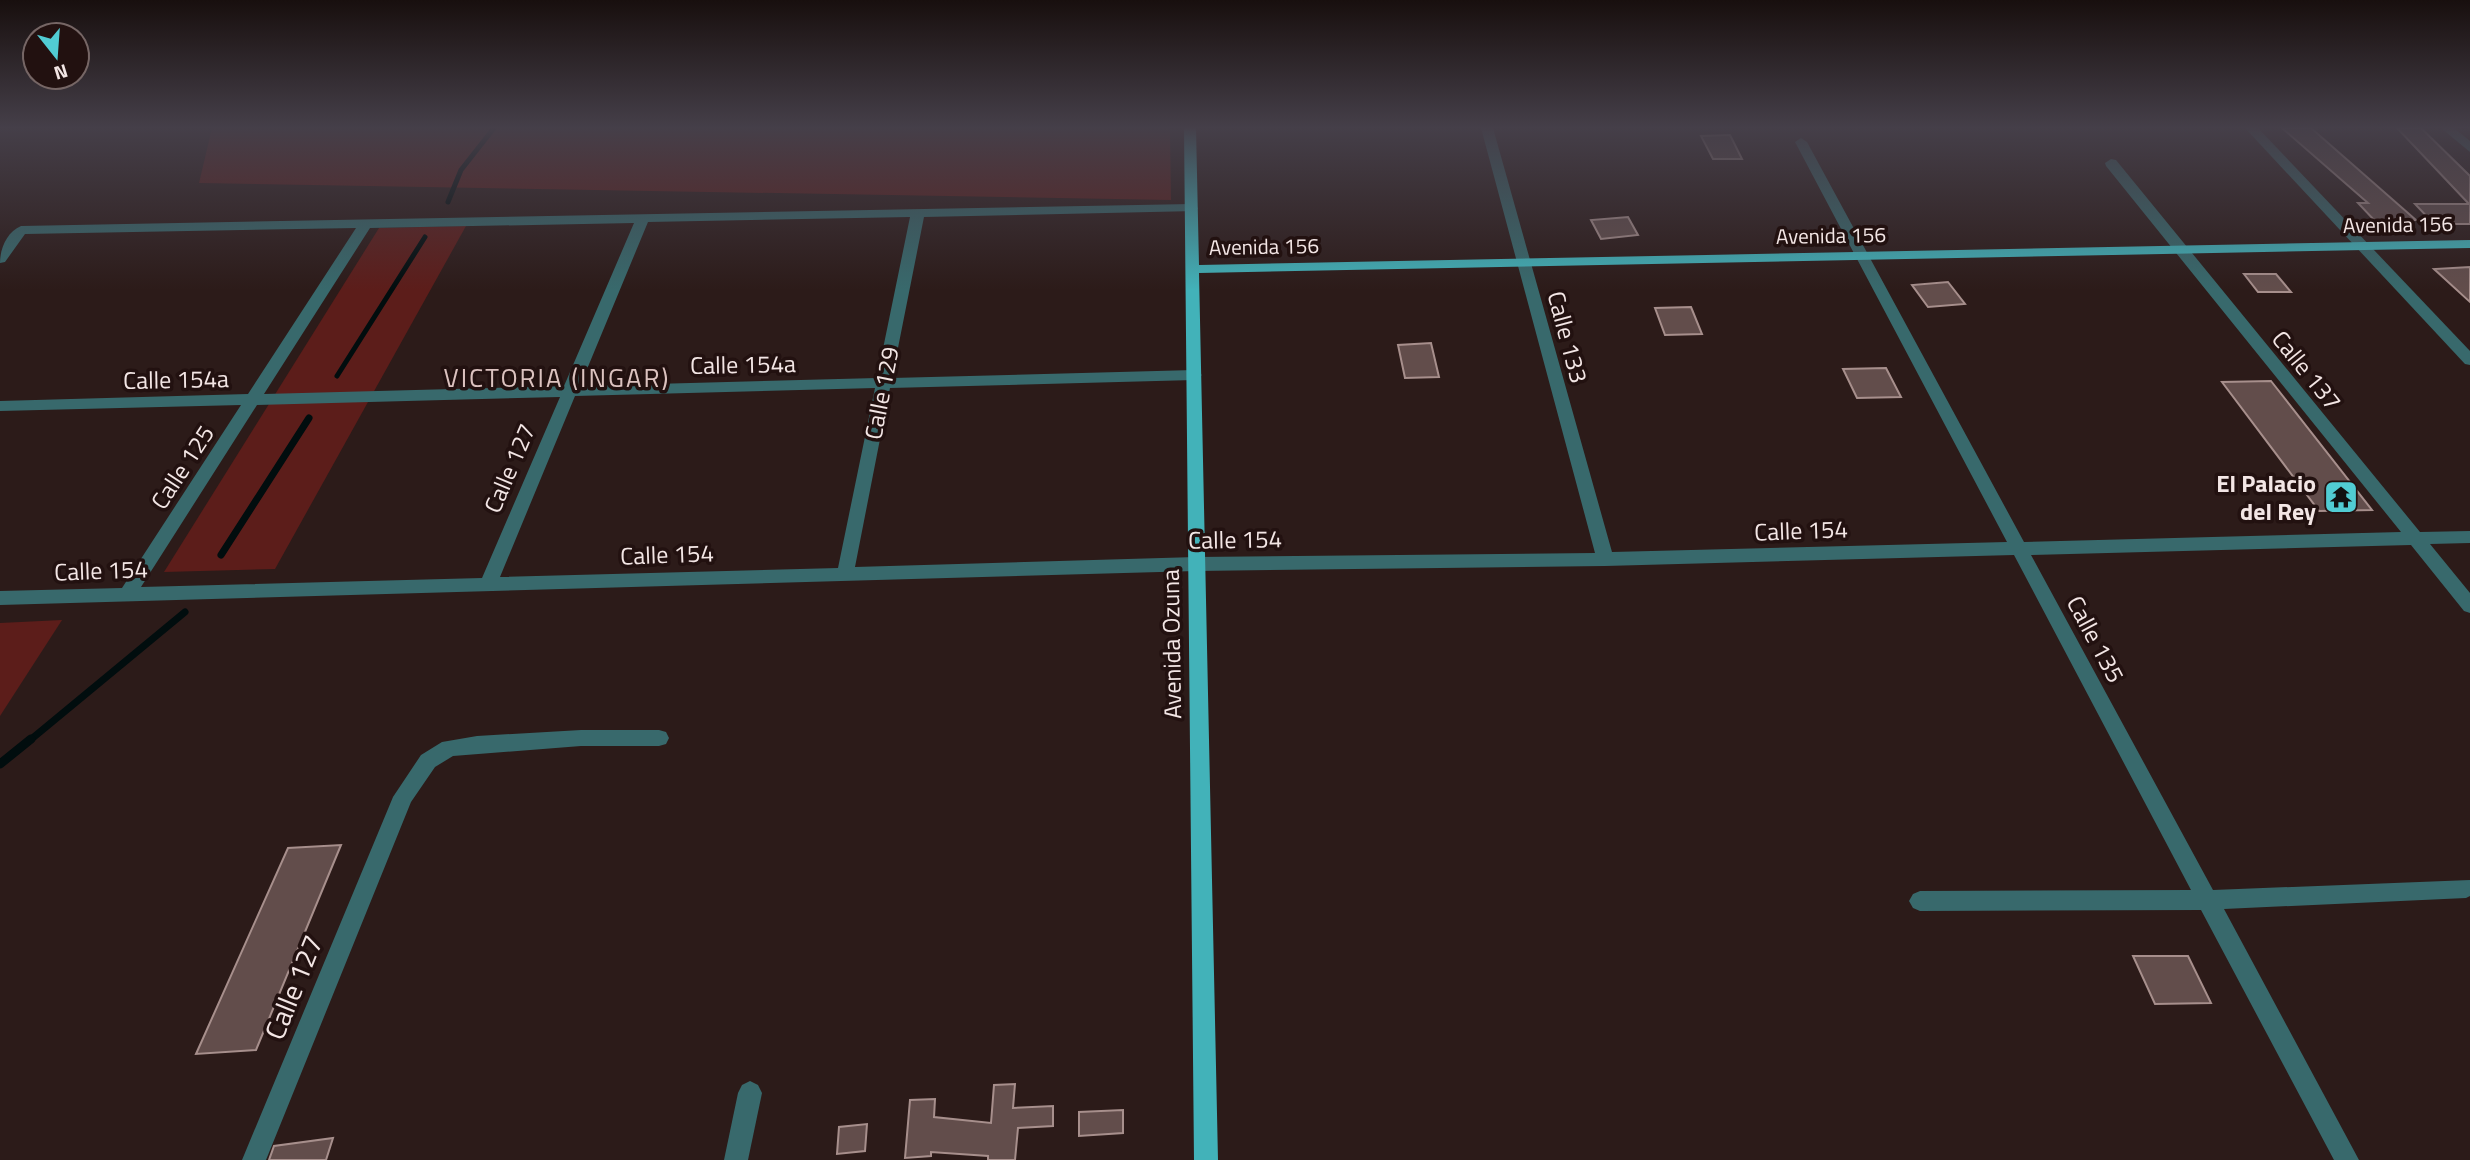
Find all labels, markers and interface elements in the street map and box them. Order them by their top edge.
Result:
north arrow [21,21,91,91]
text: N [51,57,72,89]
street label: Avenida 156 [2343,207,2453,241]
street label: Avenida 156 [1776,218,1886,252]
street label: Avenida 156 [1209,229,1319,263]
street label: Calle 133 [1538,287,1598,387]
street label: Calle 137 [2263,322,2351,418]
street label: Calle 129 [854,343,908,443]
street label: Calle 154a [690,345,796,383]
district label: VICTORIA (INGAR) [444,358,670,397]
street label: Calle 154a [123,360,229,398]
street label: Calle 125 [141,418,223,516]
street label: Calle 127 [474,418,544,518]
place label: El Palacio del Rey [2216,465,2316,529]
temple icon: El Palacio del Rey [2322,478,2360,516]
street label: Calle 154 [1753,510,1849,550]
street label: Calle 154 [1188,520,1282,558]
street label: Calle 154 [619,534,715,574]
street label: Calle 154 [53,550,149,590]
street label: Avenida Ozuna [1152,569,1190,719]
street label: Calle 135 [2058,589,2134,689]
street label: Calle 127 [253,928,333,1046]

